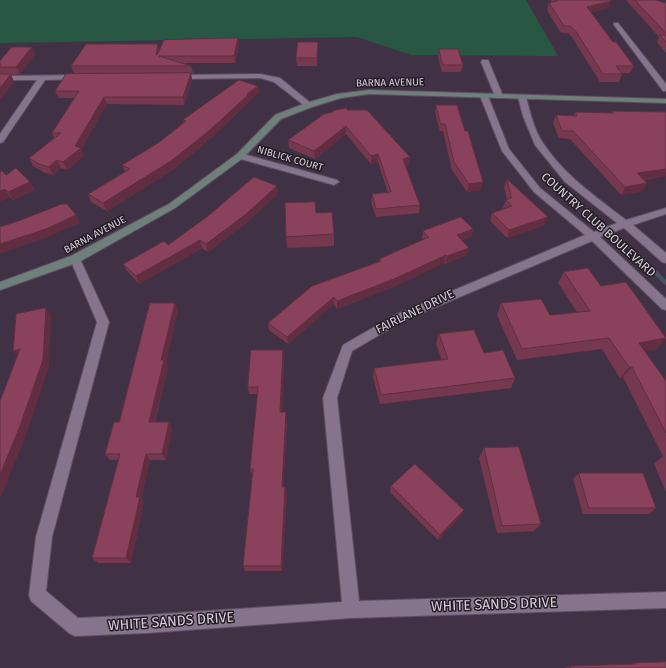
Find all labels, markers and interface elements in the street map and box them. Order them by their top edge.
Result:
street label: BARNA AVENUE [356,76,424,90]
street label: NIBLICK COURT [256,144,324,174]
street label: COUNTRY CLUB BOULEVARD [538,170,658,280]
street label: BARNA AVENUE [62,214,128,256]
street label: FAIRLANE DRIVE [374,287,456,337]
street label: WHITE SANDS DRIVE [431,594,557,616]
street label: WHITE SANDS DRIVE [108,609,234,635]

